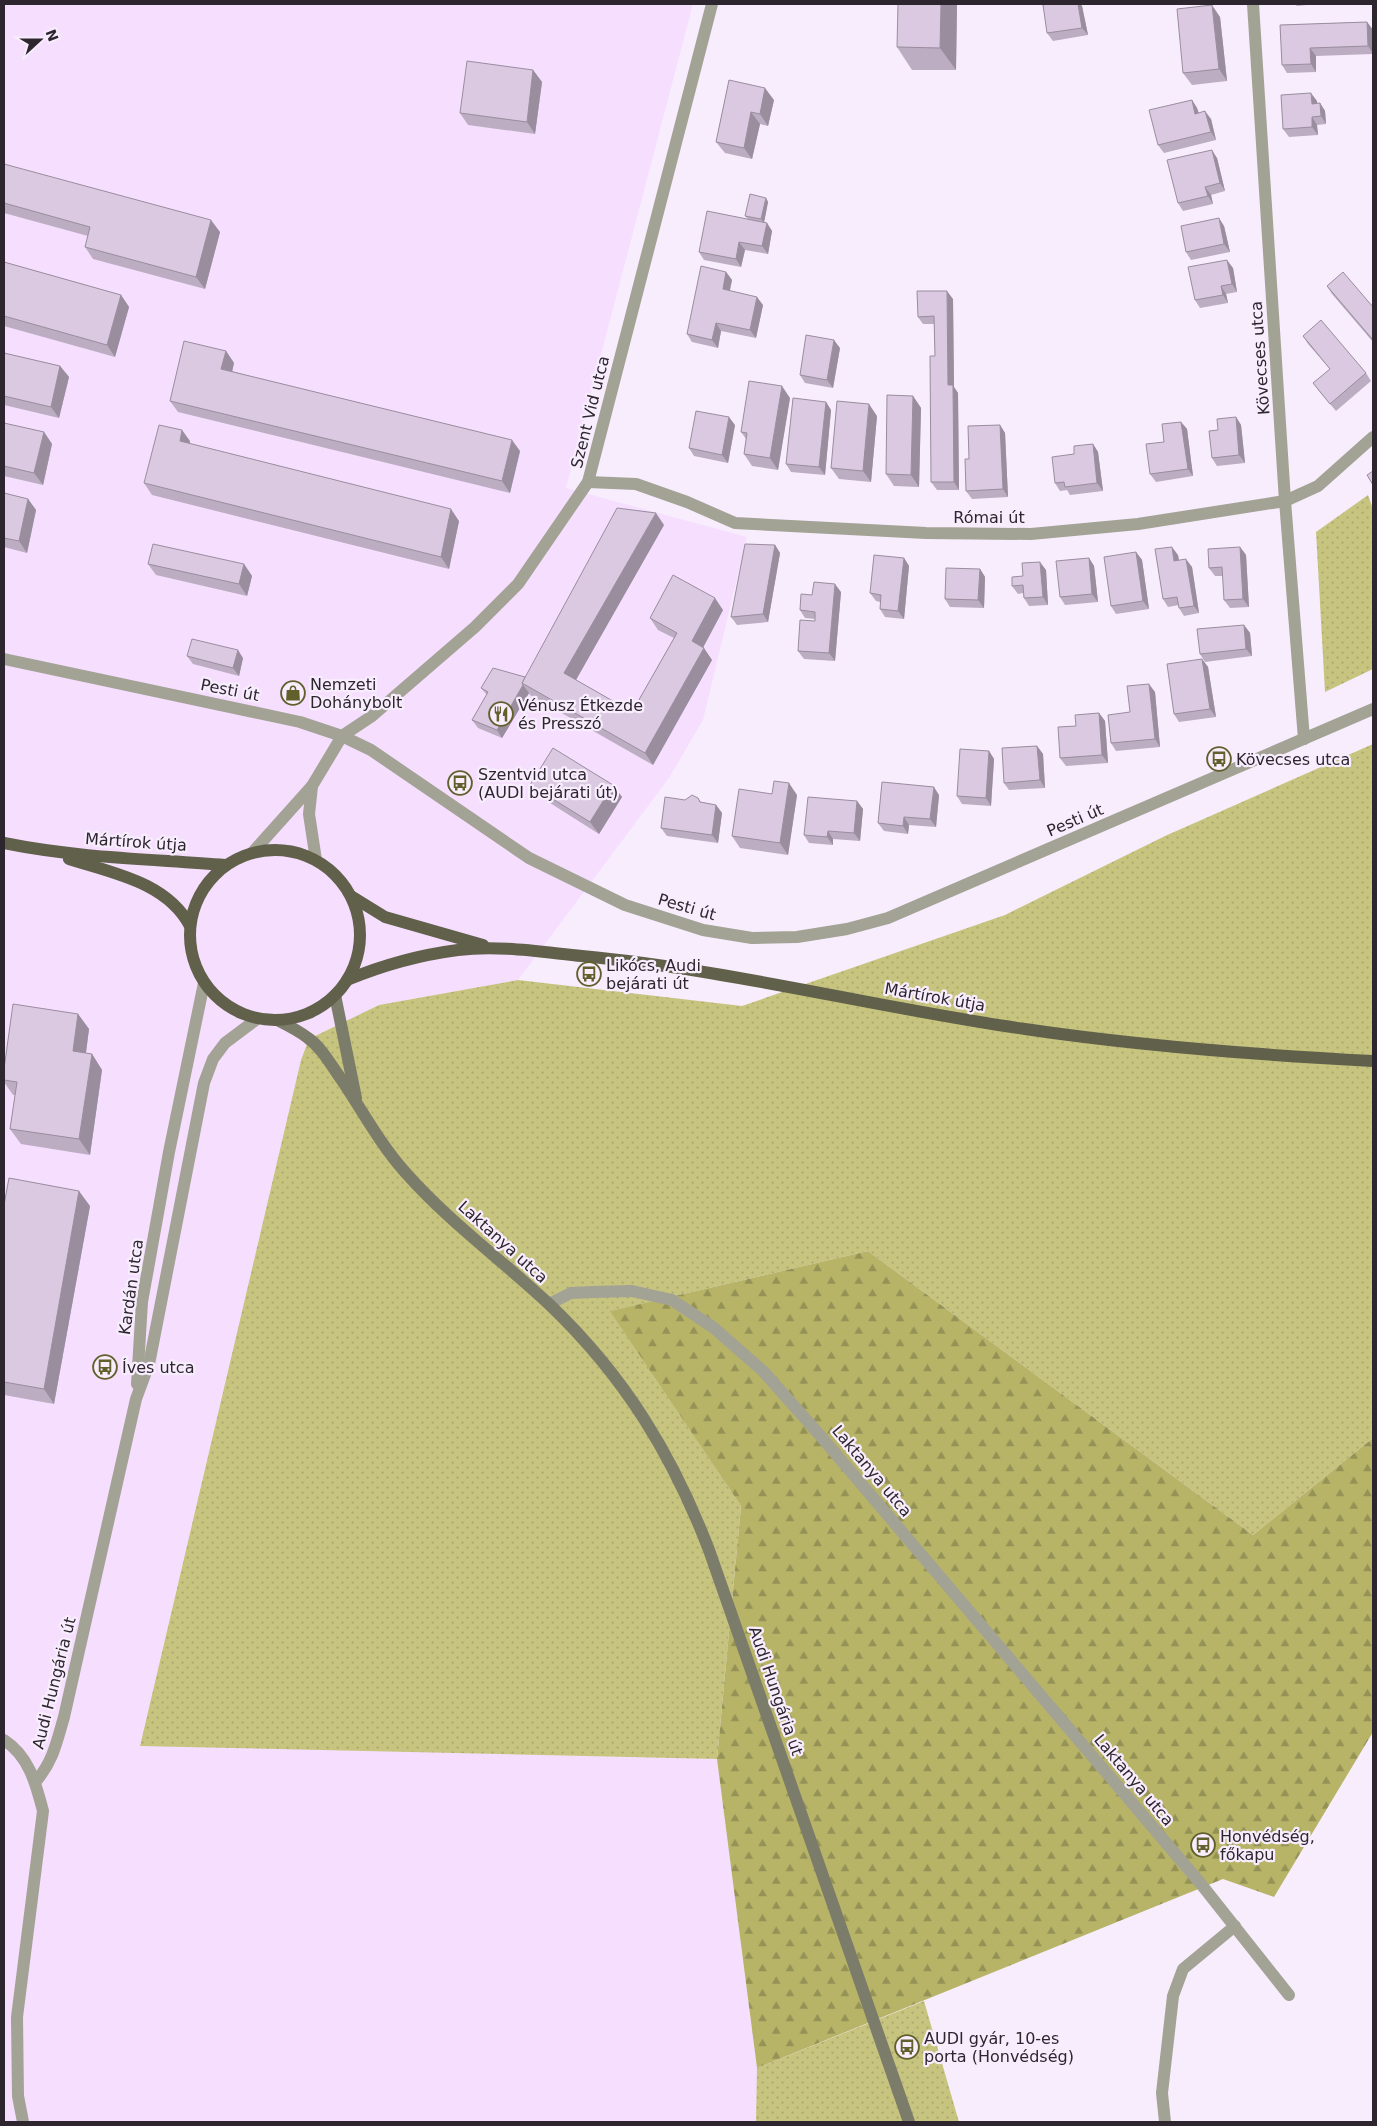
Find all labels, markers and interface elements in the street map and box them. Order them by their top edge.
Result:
north arrow [15,15,65,65]
text: N [43,27,62,44]
street label: Kövecses utca [1247,300,1273,416]
street label: Szent Vid utca [567,354,613,470]
street label: Római út [953,508,1025,527]
street label: Pesti út [199,675,261,705]
place label: Nemzeti Dohánybolt [310,675,402,712]
shop icon: Nemzeti Dohánybolt [280,680,306,706]
place label: Vénusz Étkezde és Presszó [518,696,643,733]
restaurant icon: Vénusz Étkezde és Presszó [488,701,514,727]
bus stop icon: Kövecses utca [1206,746,1232,772]
place label: Kövecses utca [1236,750,1350,769]
place label: Szentvid utca (AUDI bejárati út) [478,765,618,802]
bus stop icon: Szentvid utca (AUDI bejárati út) [447,770,473,796]
street label: Pesti út [1044,800,1106,840]
street label: Mártírok útja [84,829,188,855]
street label: Pesti út [656,890,718,924]
place label: Likócs, Audi bejárati út [606,956,701,993]
bus stop icon: Likócs, Audi bejárati út [576,961,602,987]
street label: Mártírok útja [883,979,987,1015]
street label: Laktanya utca [454,1197,552,1287]
street label: Kardán utca [115,1238,147,1336]
bus stop icon: Íves utca [92,1354,118,1380]
place label: Íves utca [122,1358,194,1377]
street label: Laktanya utca [828,1421,916,1521]
street label: Audi Hungária út [28,1615,80,1751]
street label: Audi Hungária út [745,1624,807,1758]
street label: Laktanya utca [1090,1730,1178,1830]
place label: Honvédség, főkapu [1220,1827,1315,1864]
bus stop icon: Honvédség, főkapu [1190,1832,1216,1858]
place label: AUDI gyár, 10-es porta (Honvédség) [924,2029,1074,2066]
bus stop icon: AUDI gyár, 10-es porta (Honvédség) [894,2034,920,2060]

